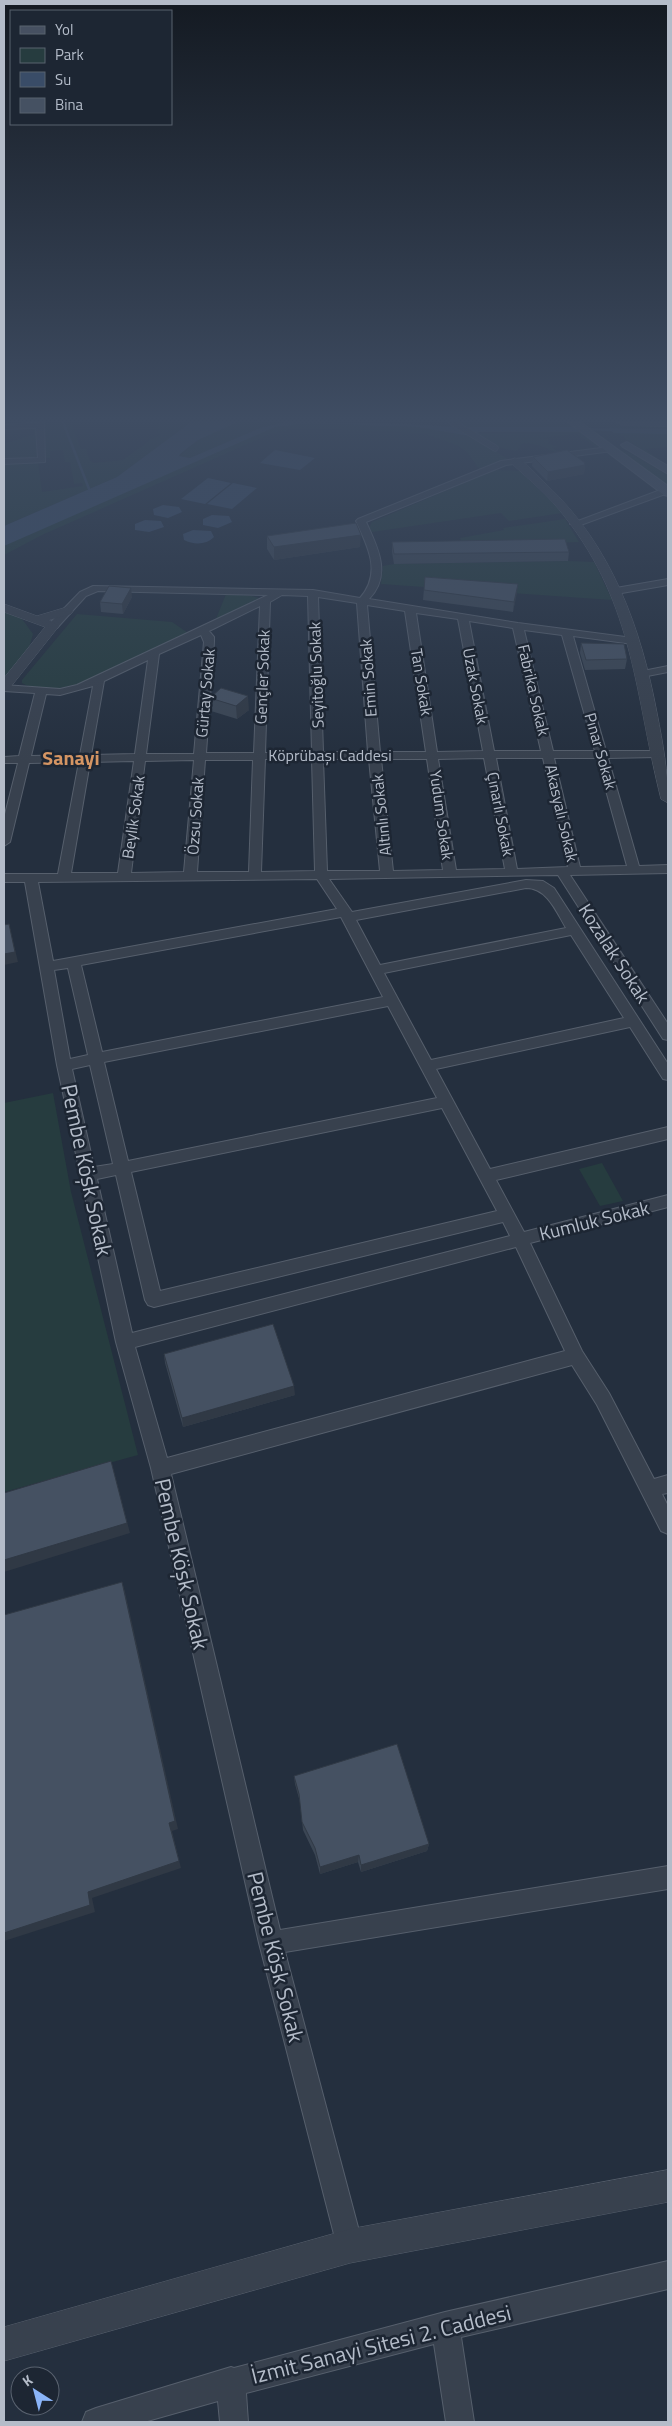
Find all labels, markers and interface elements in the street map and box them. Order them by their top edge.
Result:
legend [10,10,172,125]
text: Yol [55,18,73,41]
text: Park [55,43,84,66]
text: Su [55,68,71,91]
text: Bina [55,93,84,116]
street label: Seyitoğlu Sokak [302,621,330,729]
street label: Gençler Sokak [248,629,276,725]
street label: Emin Sokak [353,638,383,718]
street label: Fabrika Sokak [512,642,556,738]
street label: Uzak Sokak [457,646,495,727]
street label: Gürtay Sokak [189,647,221,738]
street label: Tan Sokak [405,647,439,718]
street label: Pınar Sokak [579,710,624,793]
district label: Sanayi [42,742,100,773]
street label: Köprübaşı Caddesi [268,743,392,767]
street label: Akasyalı Sokak [539,762,585,864]
street label: Yudum Sokak [424,769,460,862]
street label: Çınarlı Sokak [481,770,521,859]
street label: Beylik Sokak [115,773,151,860]
street label: Altınlı Sokak [365,773,397,857]
street label: Özsu Sokak [180,776,210,856]
street label: Kozalak Sokak [572,897,658,1009]
street label: Pembe Köşk Sokak [52,1081,122,1260]
street label: Kumluk Sokak [536,1192,652,1248]
street label: Pembe Köşk Sokak [146,1475,218,1654]
street label: Pembe Köşk Sokak [238,1868,314,2046]
street label: İzmit Sanayi Sitesi 2. Caddesi [247,2295,515,2393]
north arrow [10,2366,60,2416]
text: K [18,2369,37,2391]

